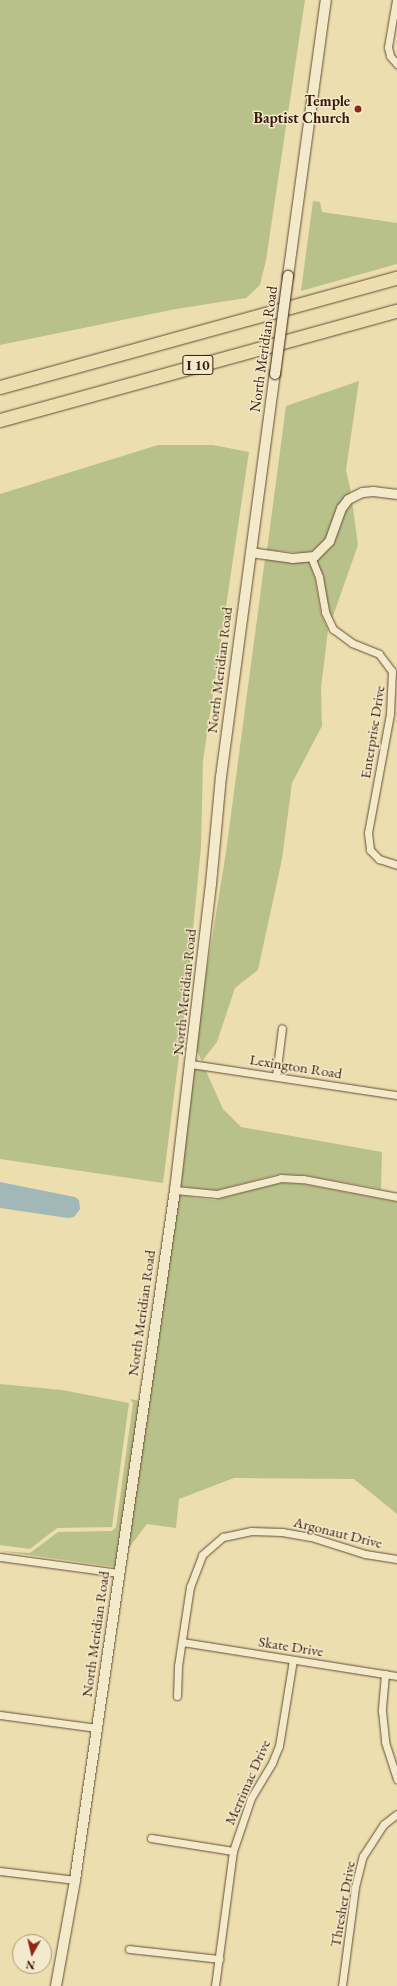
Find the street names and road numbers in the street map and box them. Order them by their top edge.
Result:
street label: North Meridian Road [245,285,281,413]
road number: I 10 [182,353,214,377]
street label: North Meridian Road [202,606,236,734]
street label: Enterprise Drive [356,684,388,780]
street label: North Meridian Road [168,928,200,1056]
street label: Lexington Road [248,1050,344,1082]
street label: North Meridian Road [123,1249,159,1377]
street label: Argonaut Drive [292,1512,384,1552]
street label: North Meridian Road [77,1570,113,1698]
street label: Skate Drive [257,1632,325,1660]
street label: Merrimac Drive [220,1737,274,1827]
street label: Thresher Drive [326,1860,358,1948]

